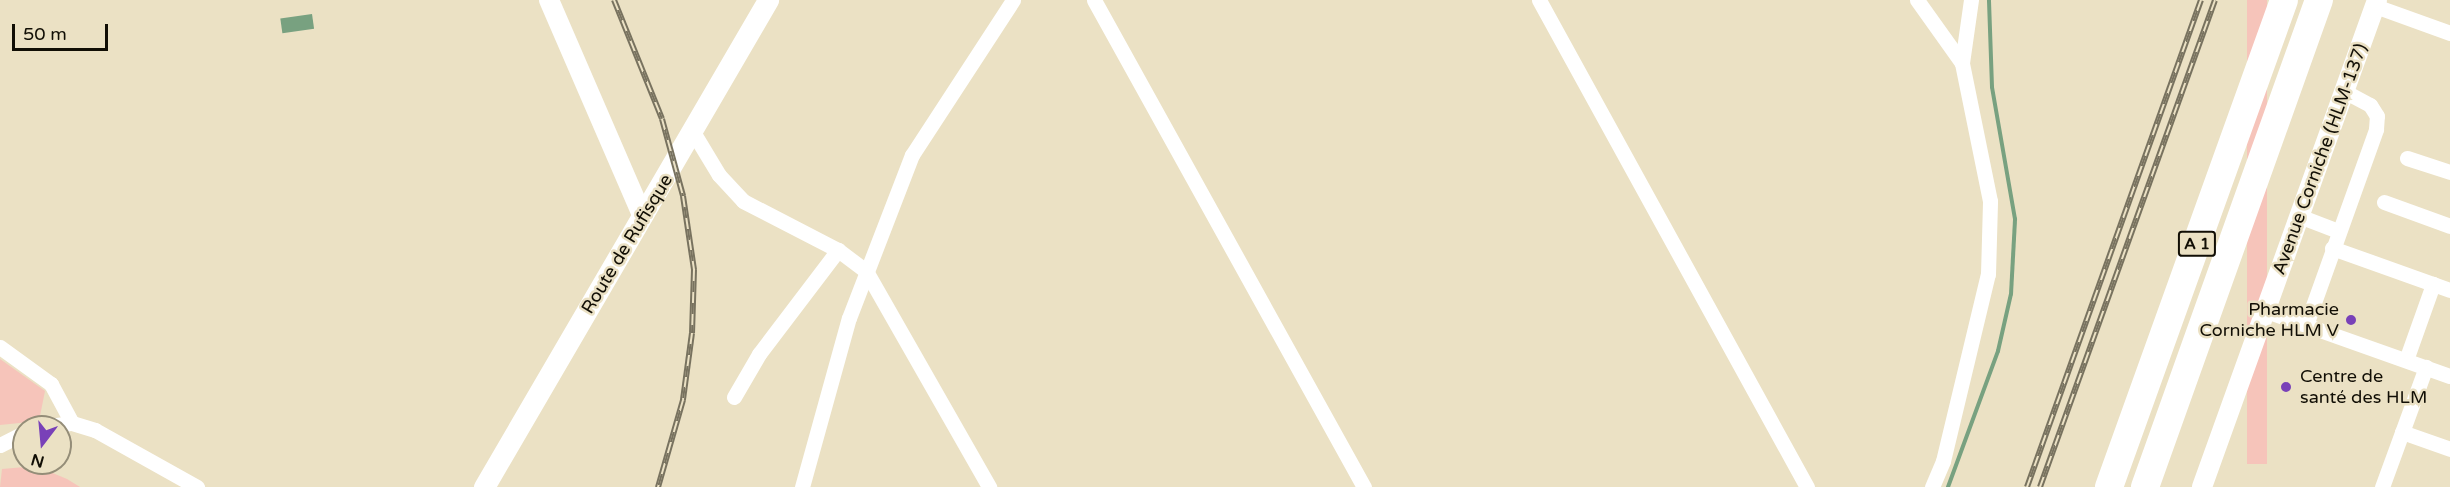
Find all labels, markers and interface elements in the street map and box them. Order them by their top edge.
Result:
scale bar [15,12,111,50]
text: 50 m [23,23,67,45]
street label: Avenue Corniche (HLM-137) [2268,41,2372,277]
street label: Route de Rufisque [577,170,677,318]
road number: A 1 [2178,231,2216,257]
place label: Pharmacie Corniche HLM V [2200,299,2339,342]
marker: Pharmacie Corniche HLM V [2344,313,2358,327]
place label: Centre de santé des HLM [2300,366,2427,409]
marker: Centre de santé des HLM [2277,378,2295,396]
north arrow [12,415,72,475]
text: N [29,449,47,472]

